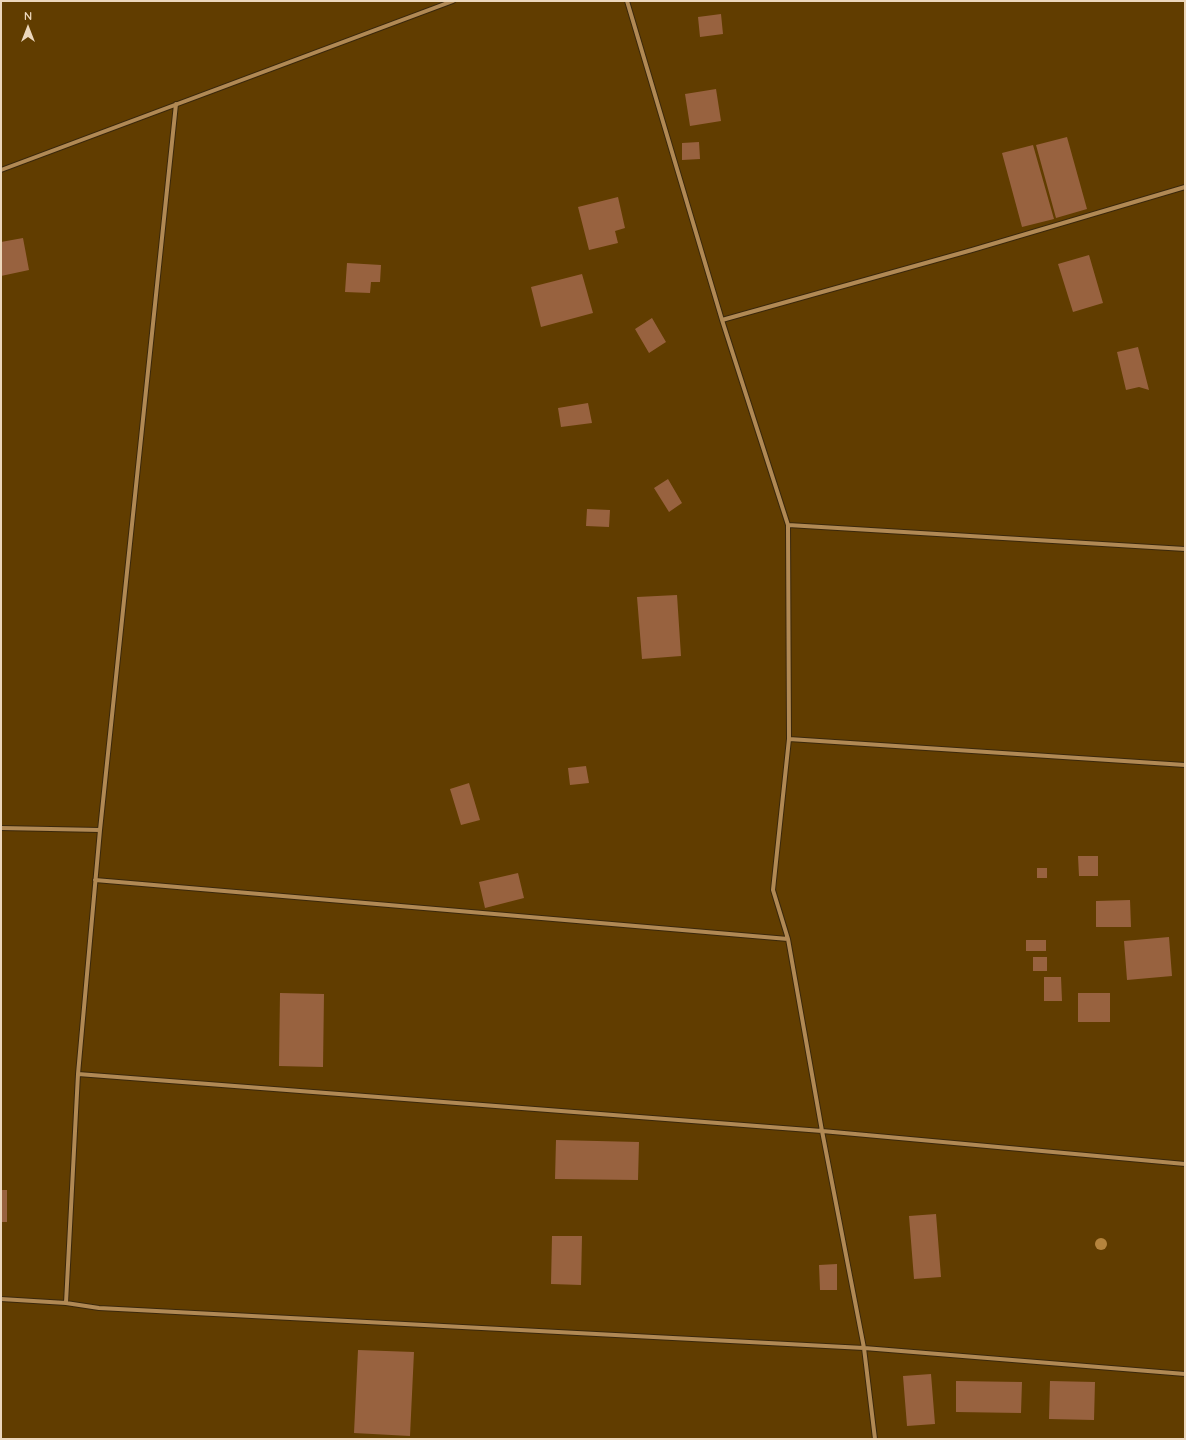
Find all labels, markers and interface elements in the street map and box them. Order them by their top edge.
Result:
north arrow [8,8,48,48]
text: N [24,9,32,23]

